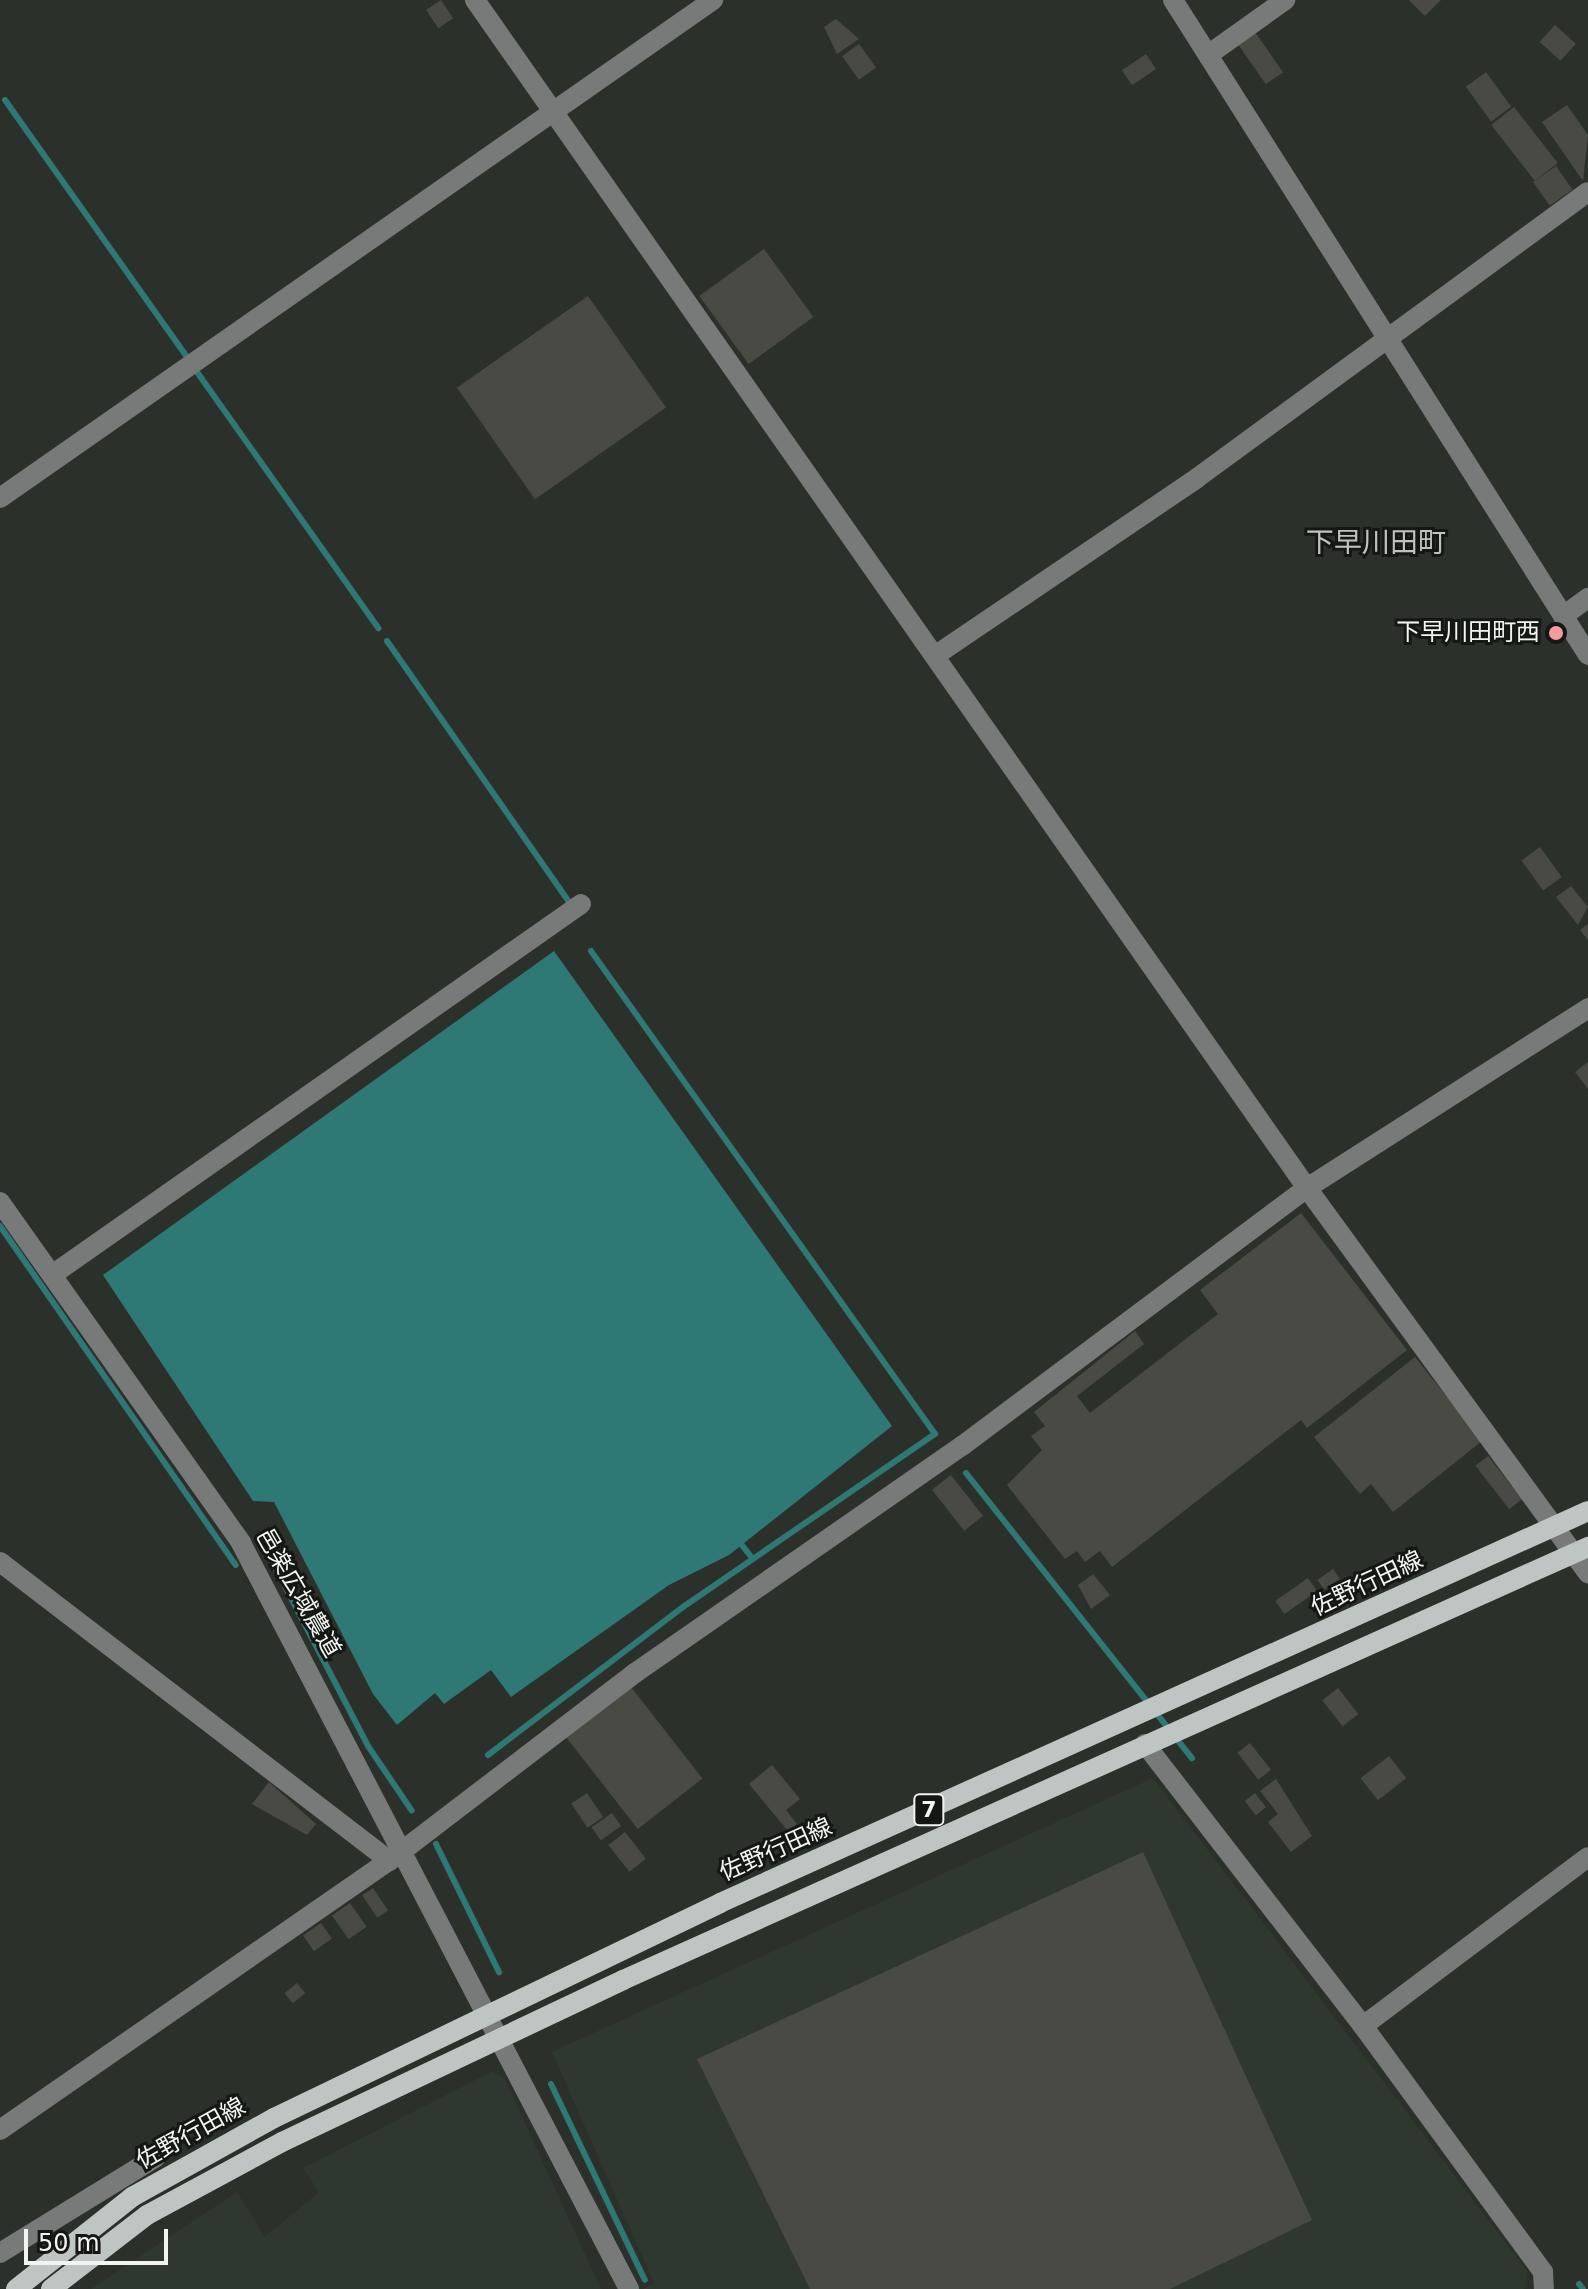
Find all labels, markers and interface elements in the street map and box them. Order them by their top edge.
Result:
district label: 下早川田町 [1306,526,1446,560]
place label: 下早川田町西 [1396,619,1540,647]
marker: 下早川田町西 [1547,624,1565,642]
street label: 邑楽広域農道 [250,1523,346,1663]
street label: 佐野行田線 [1307,1546,1427,1622]
road number: 7 [913,1792,945,1828]
street label: 佐野行田線 [715,1812,837,1888]
street label: 佐野行田線 [132,2092,250,2176]
scale bar [28,2213,172,2263]
text: 50 m [38,2229,100,2257]

